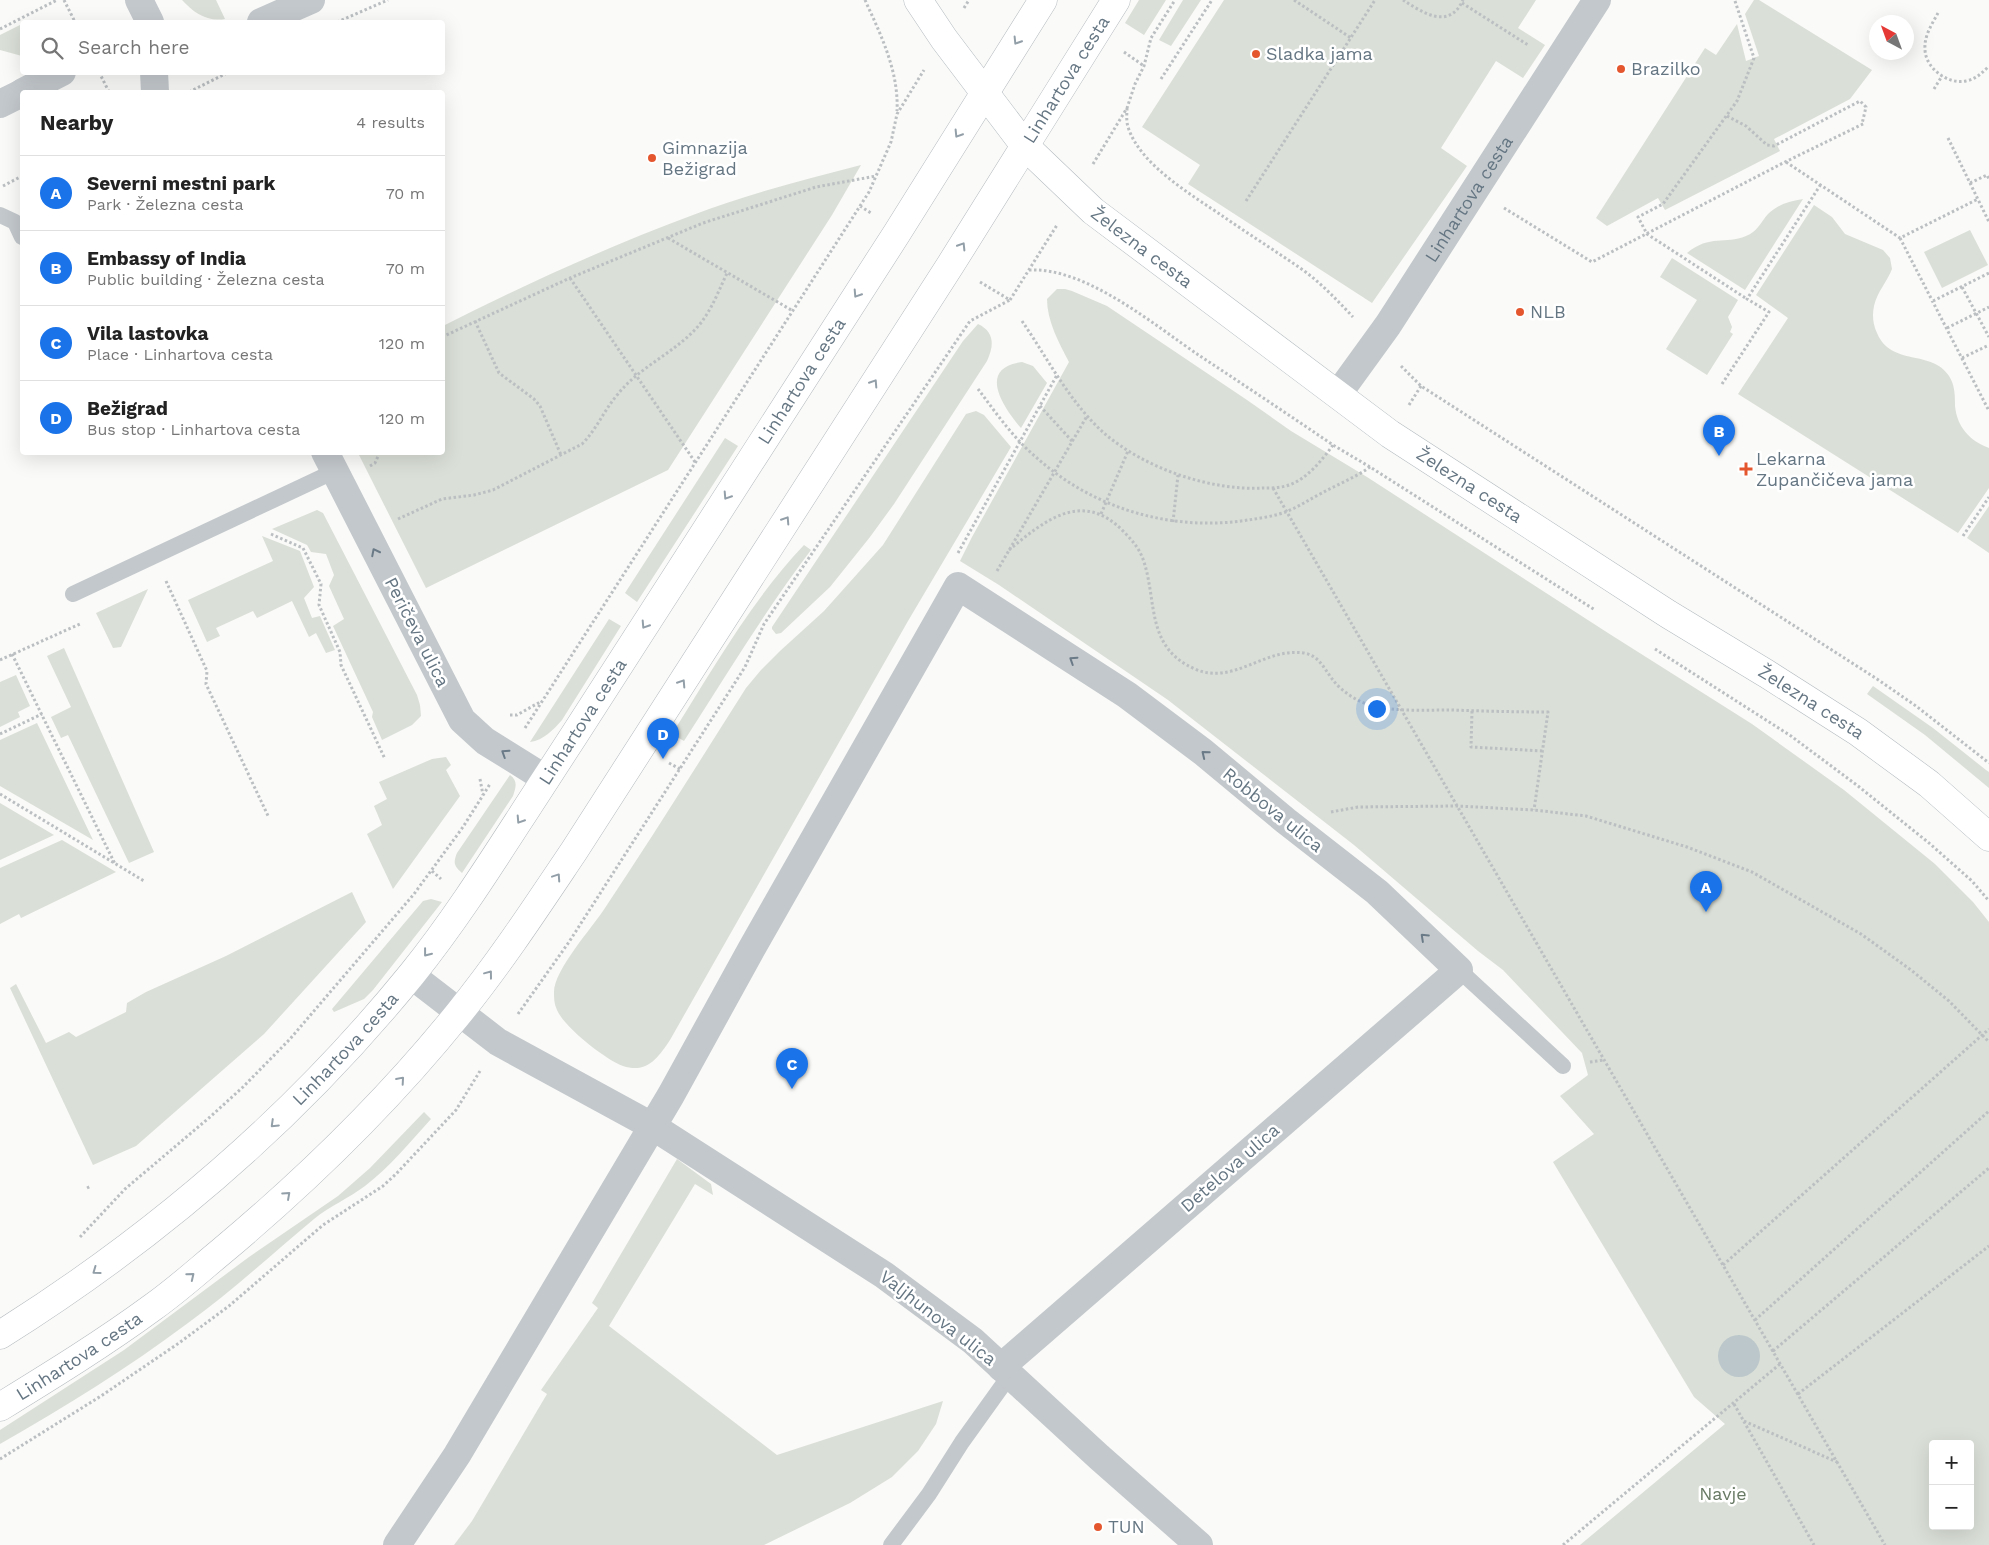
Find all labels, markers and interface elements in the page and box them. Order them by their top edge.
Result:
street label: Linhartova cesta [1018,12,1113,147]
north arrow [1869,15,1914,60]
search box [20,20,445,75]
icon: search [38,34,66,62]
text: Search here [78,36,189,59]
one-way arrow [1013,36,1023,45]
place label: Sladka jama [1266,43,1373,64]
marker: Sladka jama [1250,48,1262,60]
place label: Brazilko [1631,58,1701,79]
marker: Brazilko [1615,63,1627,75]
text: Nearby [40,110,113,135]
text: 4 results [356,113,425,132]
one-way arrow [955,129,964,138]
street label: Linhartova cesta [1420,132,1517,266]
place label: Gimnazija Bežigrad [662,137,748,179]
marker: Gimnazija Bežigrad [646,152,658,164]
text: Severni mestni park [87,172,275,195]
text: A [51,184,61,203]
text: 70 m [386,184,425,203]
text: Park · Železna cesta [87,195,244,214]
street label: Železna cesta [1087,202,1197,292]
one-way arrow [955,243,965,252]
text: Embassy of India [87,247,246,270]
text: B [51,259,61,278]
text: 70 m [386,259,425,278]
text: Public building · Železna cesta [87,270,325,289]
one-way arrow [854,289,863,298]
place label: NLB [1530,301,1566,322]
marker: NLB [1514,306,1526,318]
street label: Linhartova cesta [753,314,850,448]
text: Vila lastovka [87,322,209,345]
text: C [51,334,61,353]
text: 120 m [379,334,425,353]
text: Place · Linhartova cesta [87,345,273,364]
one-way arrow [868,380,877,389]
text: Bežigrad [87,397,168,420]
text: D [50,409,62,428]
text: 120 m [379,409,425,428]
pin: B [1703,415,1735,456]
text: Bus stop · Linhartova cesta [87,420,300,439]
street label: Železna cesta [1413,443,1526,527]
place label: Lekarna Zupančičeva jama [1756,448,1913,490]
marker: Lekarna Zupančičeva jama [1740,463,1752,475]
one-way arrow [724,491,734,500]
one-way arrow [780,516,789,526]
one-way arrow [371,549,381,558]
street label: Peričeva ulica [381,573,454,690]
one-way arrow [641,620,651,629]
street label: Linhartova cesta [534,654,631,788]
one-way arrow [1069,656,1078,666]
street label: Železna cesta [1755,660,1869,743]
one-way arrow [676,679,685,688]
your location [1364,696,1390,722]
pin: D [647,718,679,759]
one-way arrow [501,750,510,760]
one-way arrow [1202,752,1211,760]
street label: Robbova ulica [1219,763,1328,856]
one-way arrow [516,814,526,823]
pin: A [1690,871,1722,912]
one-way arrow [551,873,560,882]
one-way arrow [1420,934,1429,943]
one-way arrow [425,947,433,956]
one-way arrow [483,971,491,980]
street label: Linhartova cesta [288,988,402,1109]
pin: C [776,1048,808,1089]
one-way arrow [396,1076,405,1085]
one-way arrow [270,1118,279,1127]
street label: Detelova ulica [1176,1119,1283,1216]
one-way arrow [281,1192,290,1201]
one-way arrow [93,1265,102,1274]
street label: Valjhunova ulica [876,1266,1001,1370]
one-way arrow [185,1274,194,1282]
street label: Linhartova cesta [12,1307,146,1405]
map controls [1929,1440,1974,1530]
button: + [1929,1440,1974,1485]
park label: Navje [1699,1483,1747,1504]
button: − [1929,1485,1974,1530]
place label: TUN [1108,1516,1145,1537]
marker: TUN [1092,1521,1104,1533]

